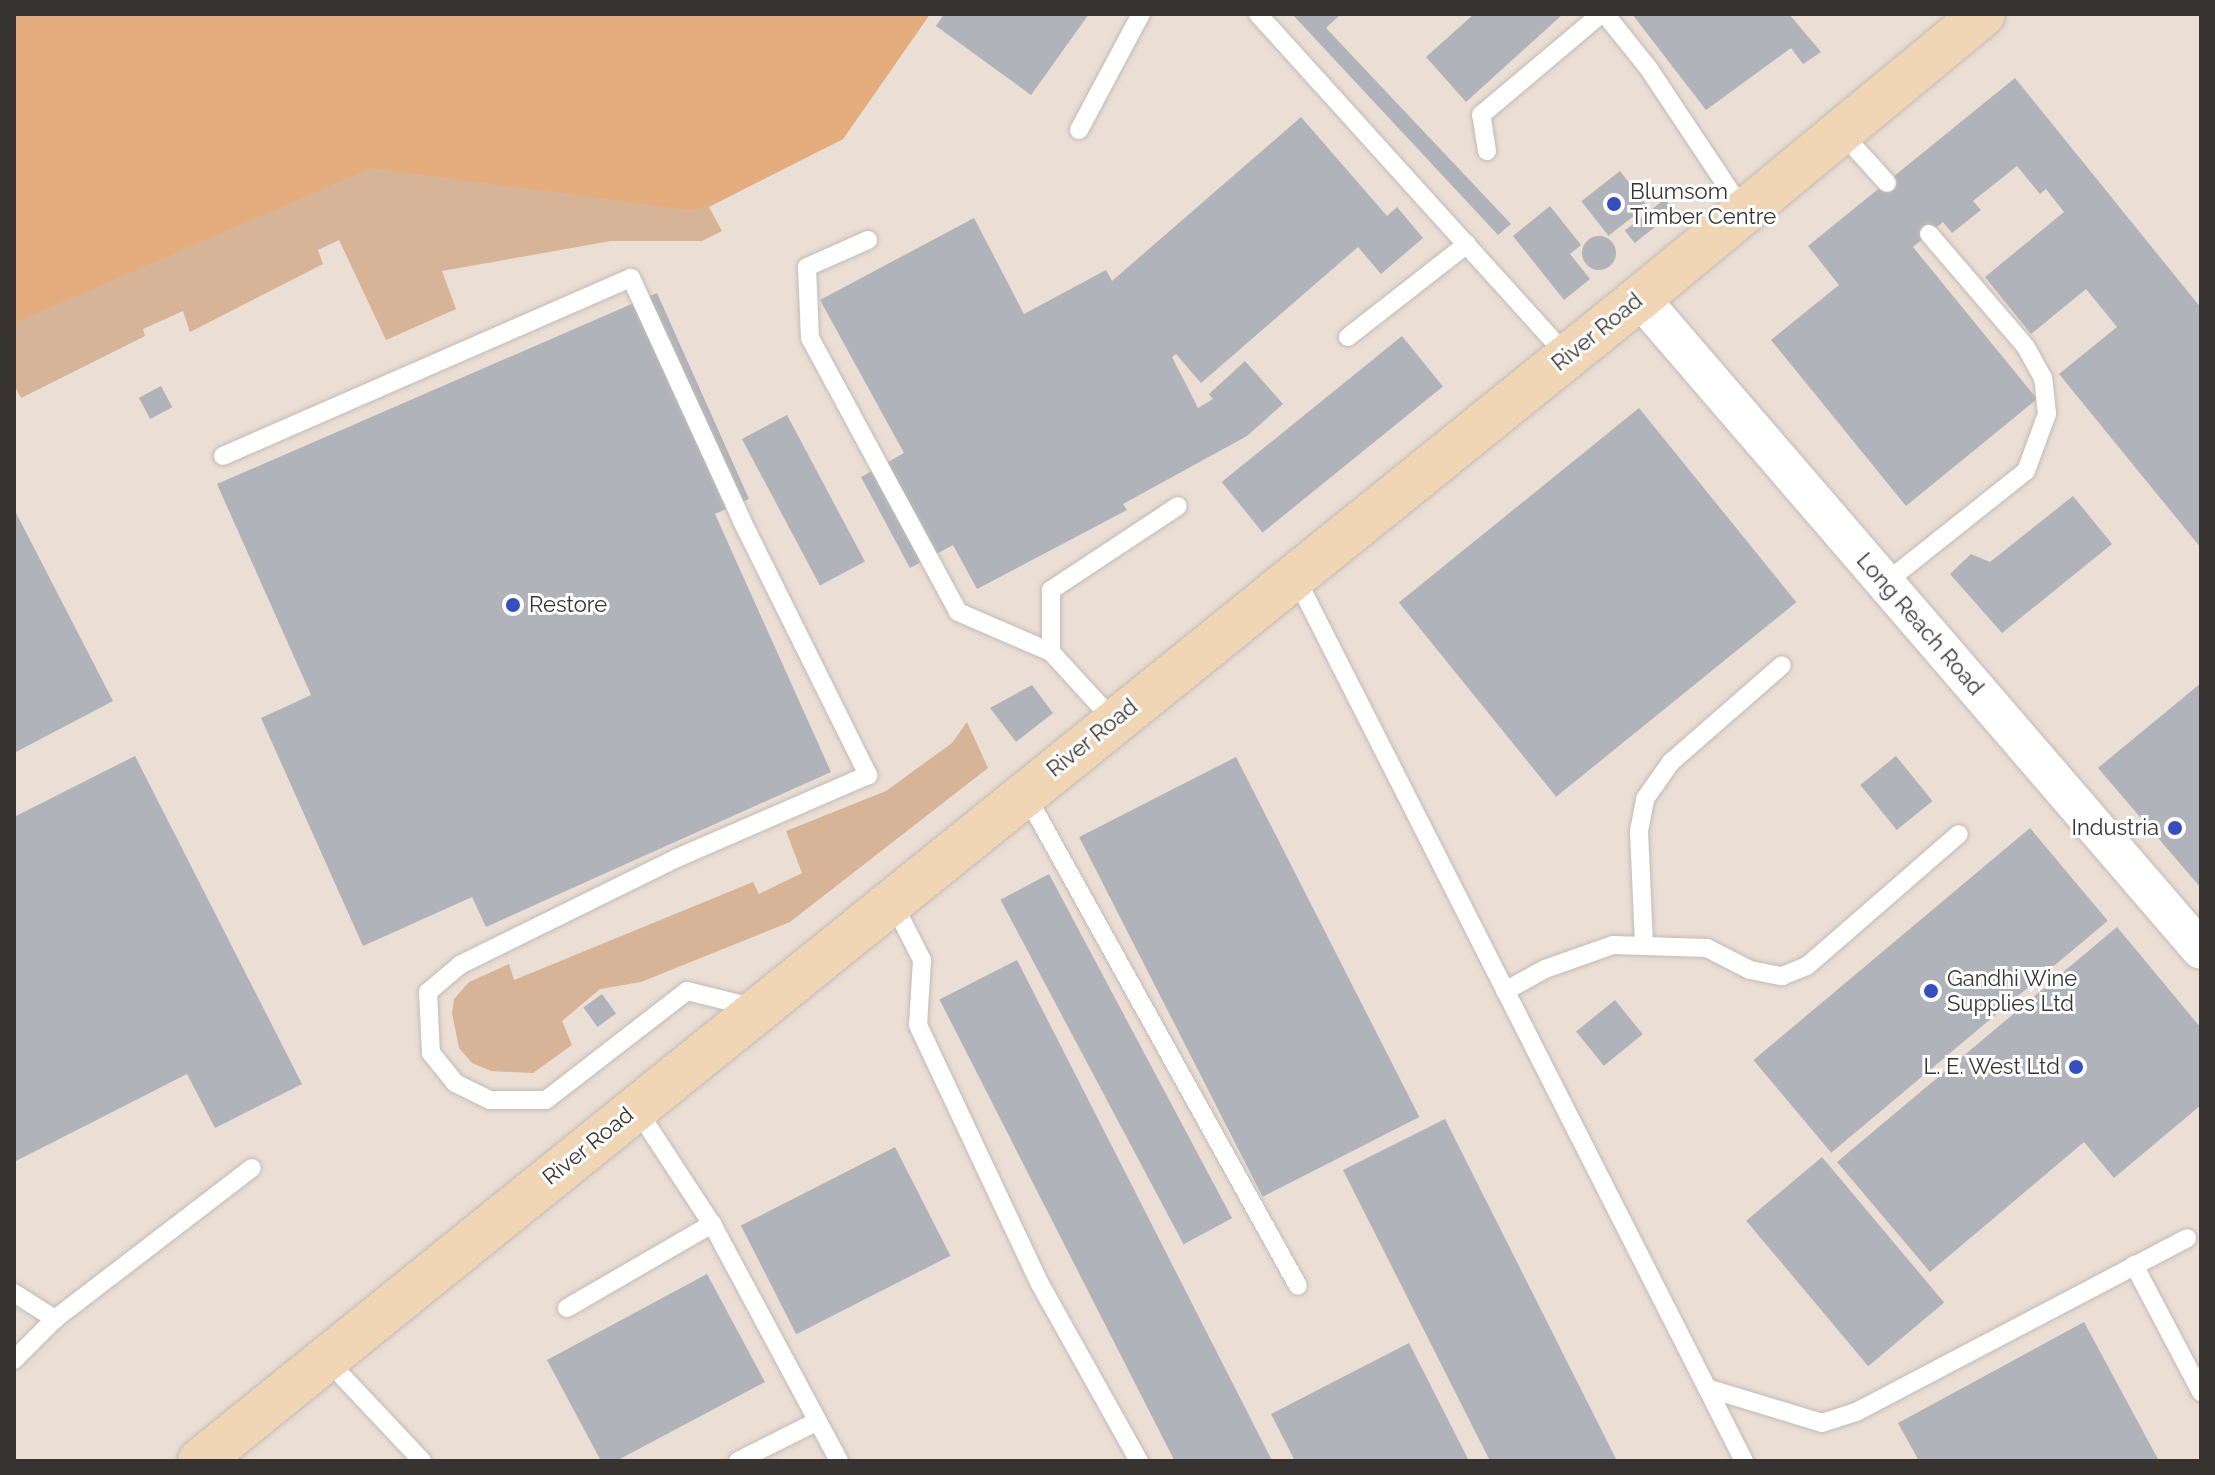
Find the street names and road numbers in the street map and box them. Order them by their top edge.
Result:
street label: River Road [1546,287,1648,377]
street label: Long Reach Road [1851,547,1989,701]
street label: River Road [1041,693,1143,783]
street label: River Road [537,1101,639,1191]

